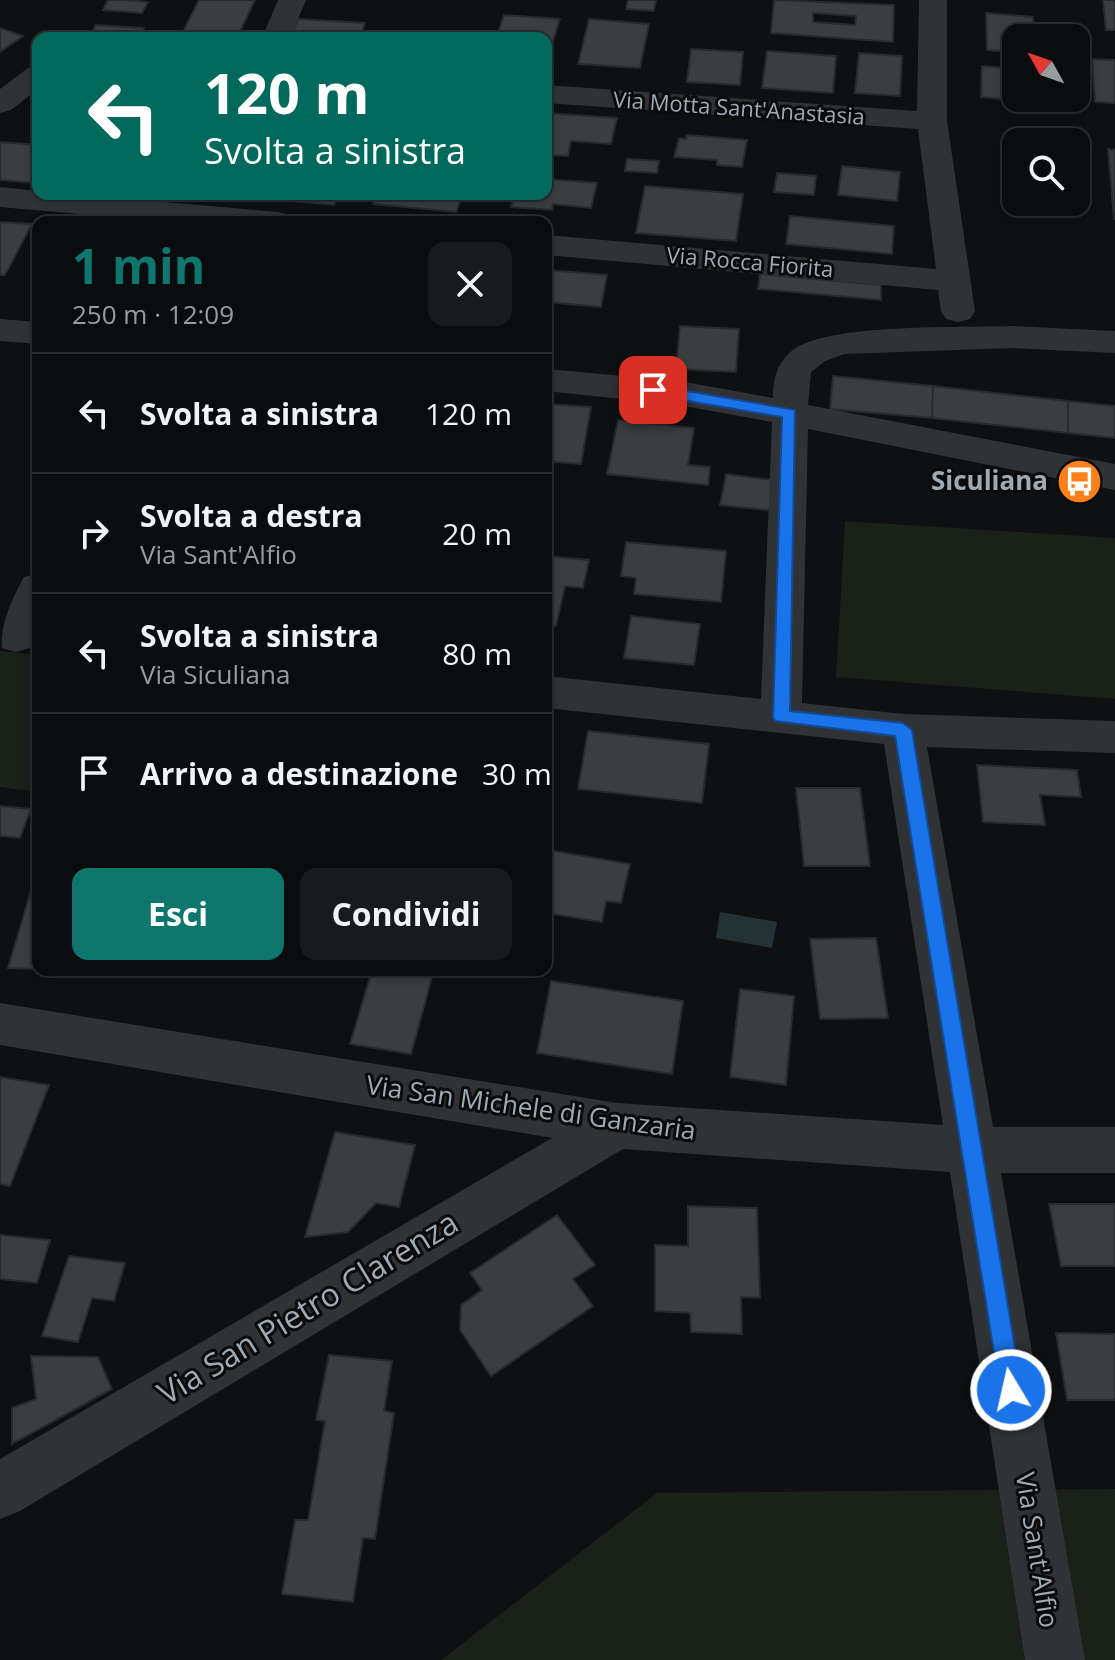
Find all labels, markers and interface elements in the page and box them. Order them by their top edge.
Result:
north arrow [1002,24,1090,112]
map controls [1002,24,1090,216]
text: 120 m [204,54,370,130]
icon: left [72,64,176,168]
street label: Via Motta Sant'Anastasia [612,83,866,131]
text: Svolta a sinistra [204,126,466,175]
button: search [1002,128,1090,216]
text: 1 min [72,233,205,298]
street label: Via Rocca Fiorita [665,239,835,283]
button: close [428,242,512,326]
text: 250 m · 12:09 [72,296,234,332]
pin [619,356,687,424]
icon: arrive [631,368,675,412]
icon: left [72,391,116,435]
text: Svolta a sinistra [140,393,379,434]
text: 120 m [425,393,512,434]
bus stop icon: Siculiana [1055,457,1103,505]
place label: Siculiana [931,462,1048,498]
text: Svolta a destra [140,495,363,536]
icon: right [72,511,116,555]
text: 20 m [442,513,512,554]
text: Via Sant'Alfio [140,536,297,572]
text: Svolta a sinistra [140,615,379,656]
icon: left [72,631,116,675]
text: 80 m [442,633,512,674]
text: Via Siculiana [140,656,290,692]
icon: arrive [72,751,116,795]
text: Arrivo a destinazione [140,753,458,794]
text: 30 m [482,753,552,794]
button: Esci [72,868,284,960]
button: Condividi [300,868,512,960]
street label: Via San Michele di Ganzaria [364,1066,698,1148]
street label: Via San Pietro Clarenza [149,1200,465,1414]
position arrow [969,1348,1053,1432]
street label: Via Sant'Alfio [1008,1470,1068,1630]

